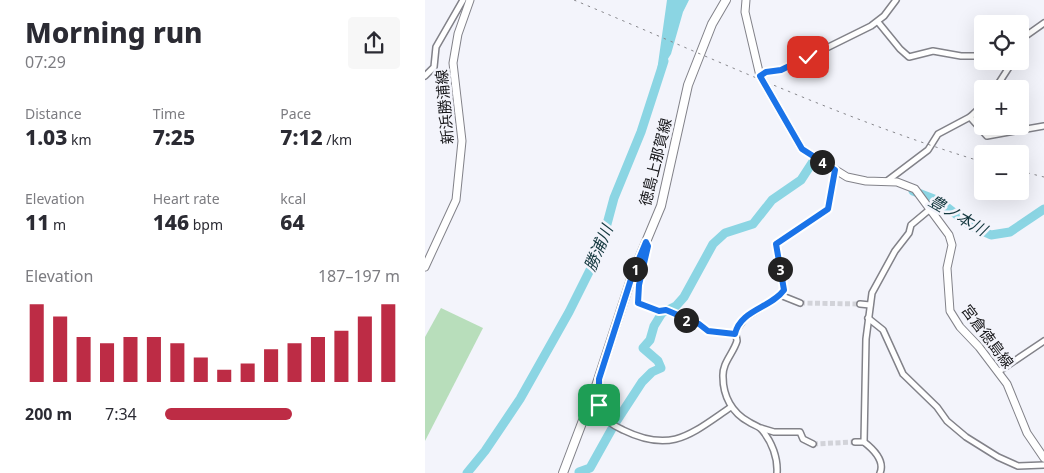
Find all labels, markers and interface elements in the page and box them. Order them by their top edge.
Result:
text: Morning run [25,13,203,51]
map controls [974,15,1029,200]
button: locate [974,15,1029,70]
button: share [348,17,400,69]
pin [787,36,829,78]
icon: check [794,43,822,71]
text: 07:29 [25,51,66,73]
street label: 新浜勝浦線 [431,69,457,145]
button: + [974,80,1029,135]
text: Distance [25,104,82,123]
text: Time [153,104,185,123]
text: Pace [280,104,311,123]
street label: 徳島上那賀線 [634,116,676,208]
text: 1.03 [25,123,67,151]
text: 7:25 [153,123,195,151]
text: 7:12 [280,123,323,151]
text: km [67,130,92,149]
text: /km [323,130,352,149]
button: − [974,145,1029,200]
pin: 4 [809,150,835,174]
text: 4 [818,153,827,172]
text: Elevation [25,189,85,208]
text: Heart rate [153,189,220,208]
text: kcal [280,189,306,208]
water label: 豊ノ本川 [925,189,993,242]
text: 11 [25,208,49,236]
text: 146 [153,208,189,236]
text: 64 [280,208,305,236]
text: m [49,215,66,234]
text: bpm [189,215,223,234]
water label: 勝浦川 [578,220,618,274]
pin: 1 [623,256,647,282]
pin: 3 [767,256,793,282]
text: 1 [631,260,640,279]
text: 3 [776,260,785,279]
text: Elevation [25,265,93,287]
text: 187–197 m [318,265,400,287]
street label: 宮倉徳島線 [957,300,1019,372]
pin: 2 [673,308,699,332]
text: 2 [682,311,691,330]
pin [578,384,620,426]
icon: arrive [585,391,613,419]
text: 200 m [25,403,72,425]
text: 7:34 [105,403,137,425]

